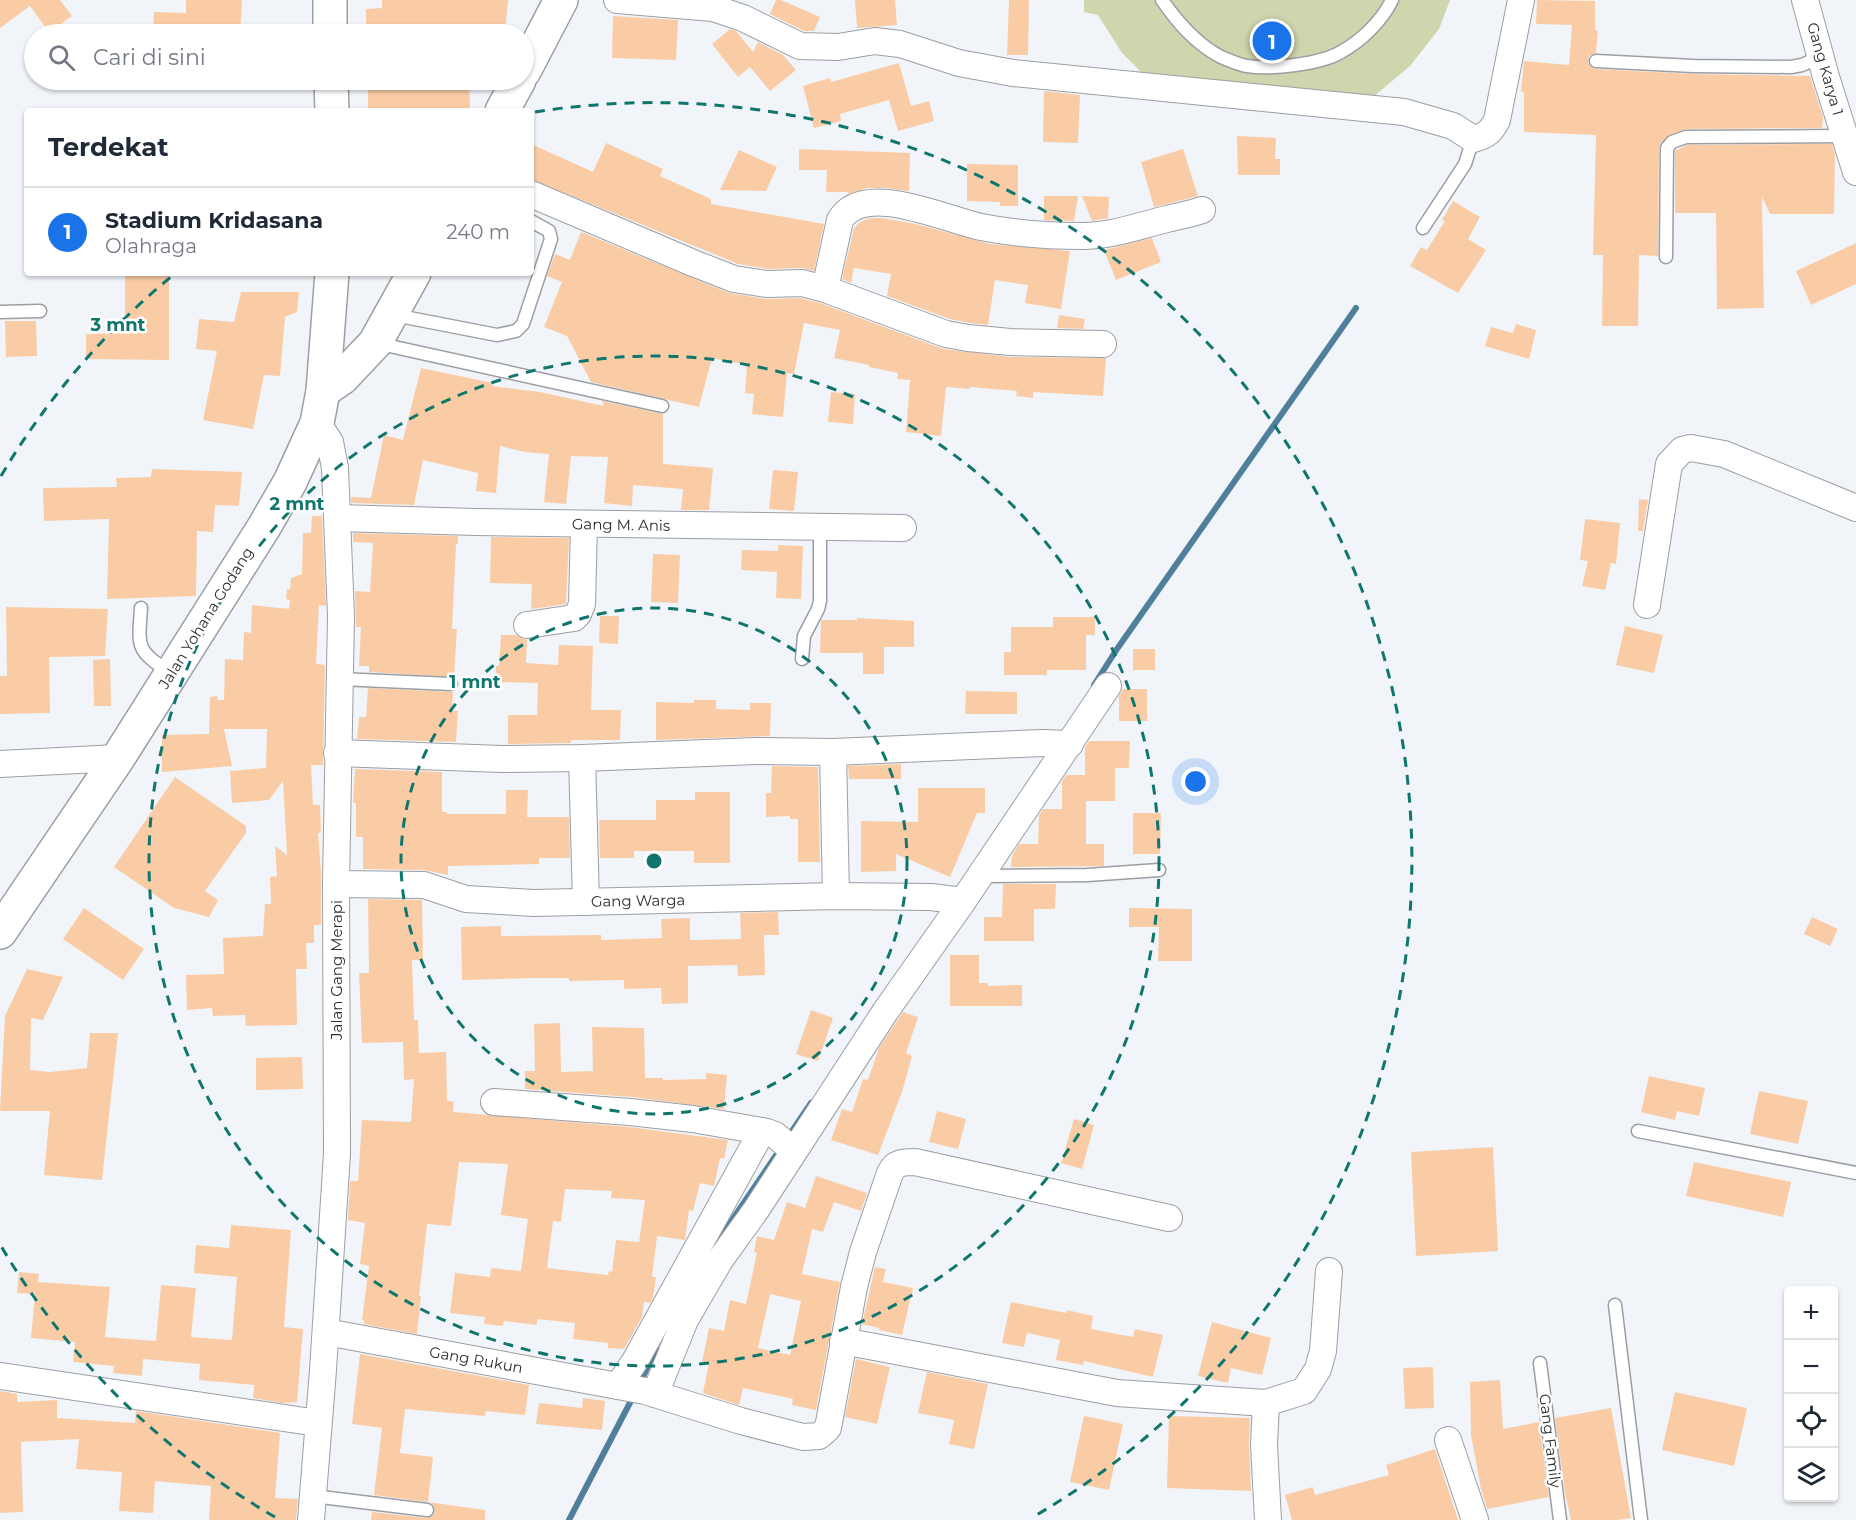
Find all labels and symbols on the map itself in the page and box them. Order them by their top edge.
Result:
pin: 1 [1252,18,1292,63]
street label: Gang Karya 1 [1803,20,1848,118]
text: 3 mnt [90,314,146,336]
text: 2 mnt [270,493,325,515]
street label: Gang M. Anis [572,514,670,535]
street label: Jalan Yohana Godang [154,543,257,693]
text: 1 mnt [449,671,501,693]
your location [1181,767,1210,796]
centre of rings [644,851,664,871]
street label: Gang Warga [591,890,685,911]
street label: Jalan Gang Merapi [327,900,346,1041]
street label: Gang Rukun [428,1342,524,1377]
street label: Gang Family [1535,1393,1566,1490]

